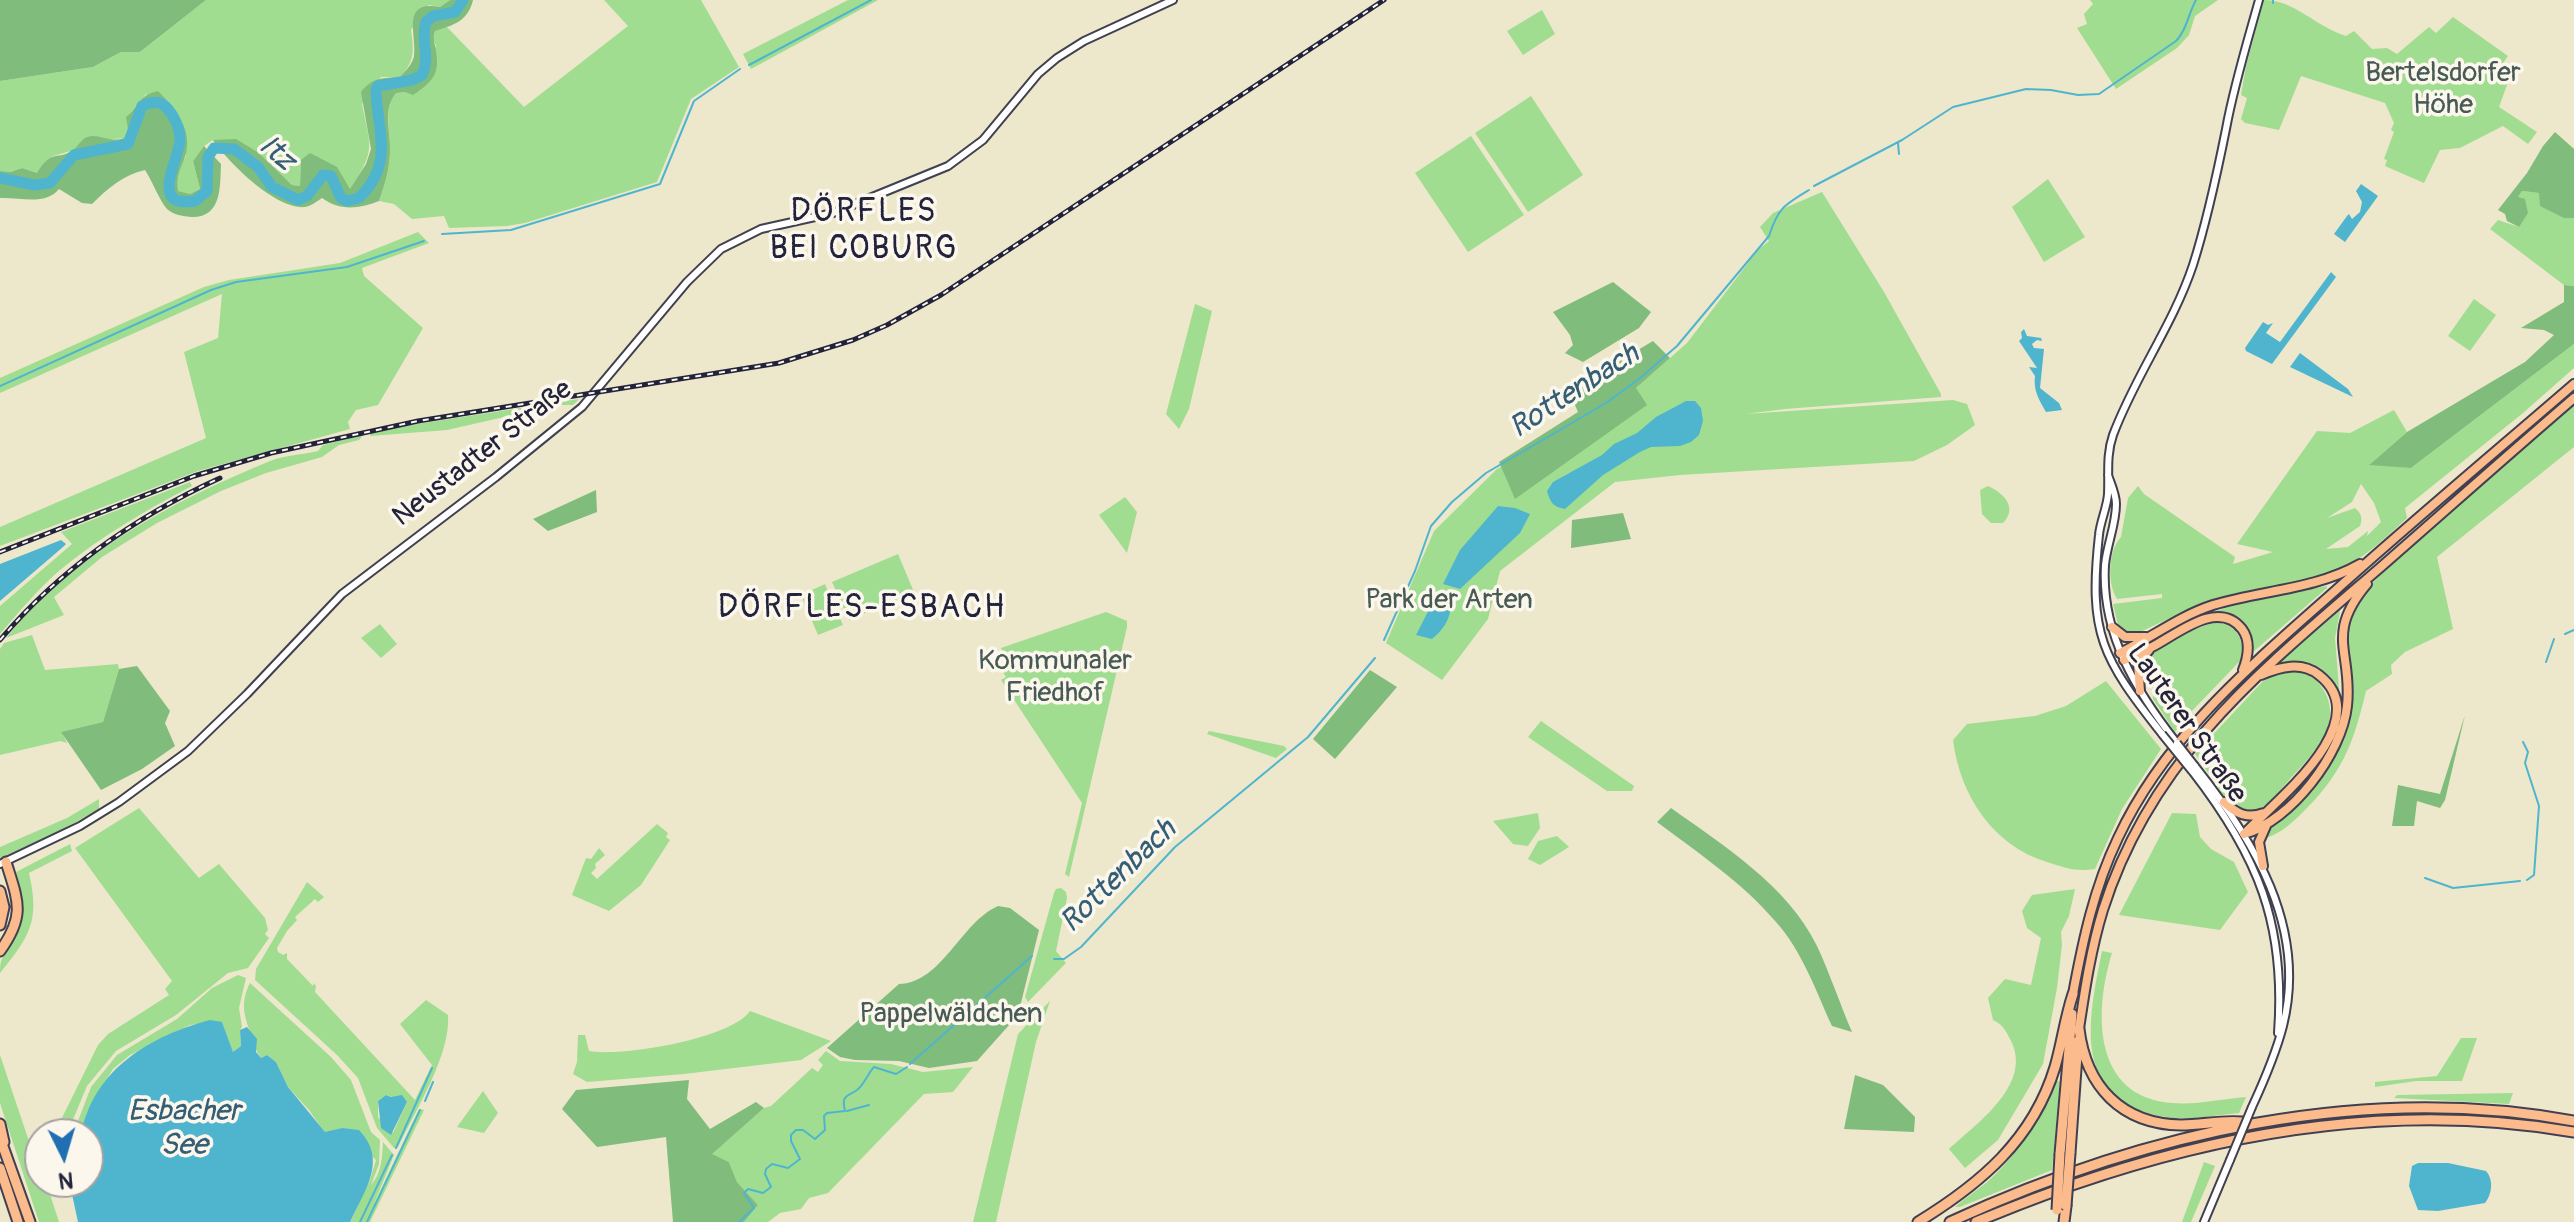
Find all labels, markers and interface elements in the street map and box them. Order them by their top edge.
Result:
park label: Bertelsdorfer Höhe [2365,57,2521,123]
water label: Itz [251,129,301,179]
district label: DÖRFLES BEI COBURG [770,194,958,269]
water label: Rottenbach [1504,337,1646,447]
street label: Neustadter Straße [387,374,579,534]
park label: Park der Arten [1365,584,1533,618]
district label: DÖRFLES-ESBACH [718,590,1006,628]
street label: Lauterer Straße [2119,638,2253,810]
park label: Kommunaler Friedhof [978,645,1132,711]
water label: Rottenbach [1054,813,1184,941]
park label: Pappelwäldchen [859,998,1043,1032]
water label: Esbacher See [128,1094,240,1164]
north arrow [24,1118,104,1198]
text: N [57,1165,75,1195]

